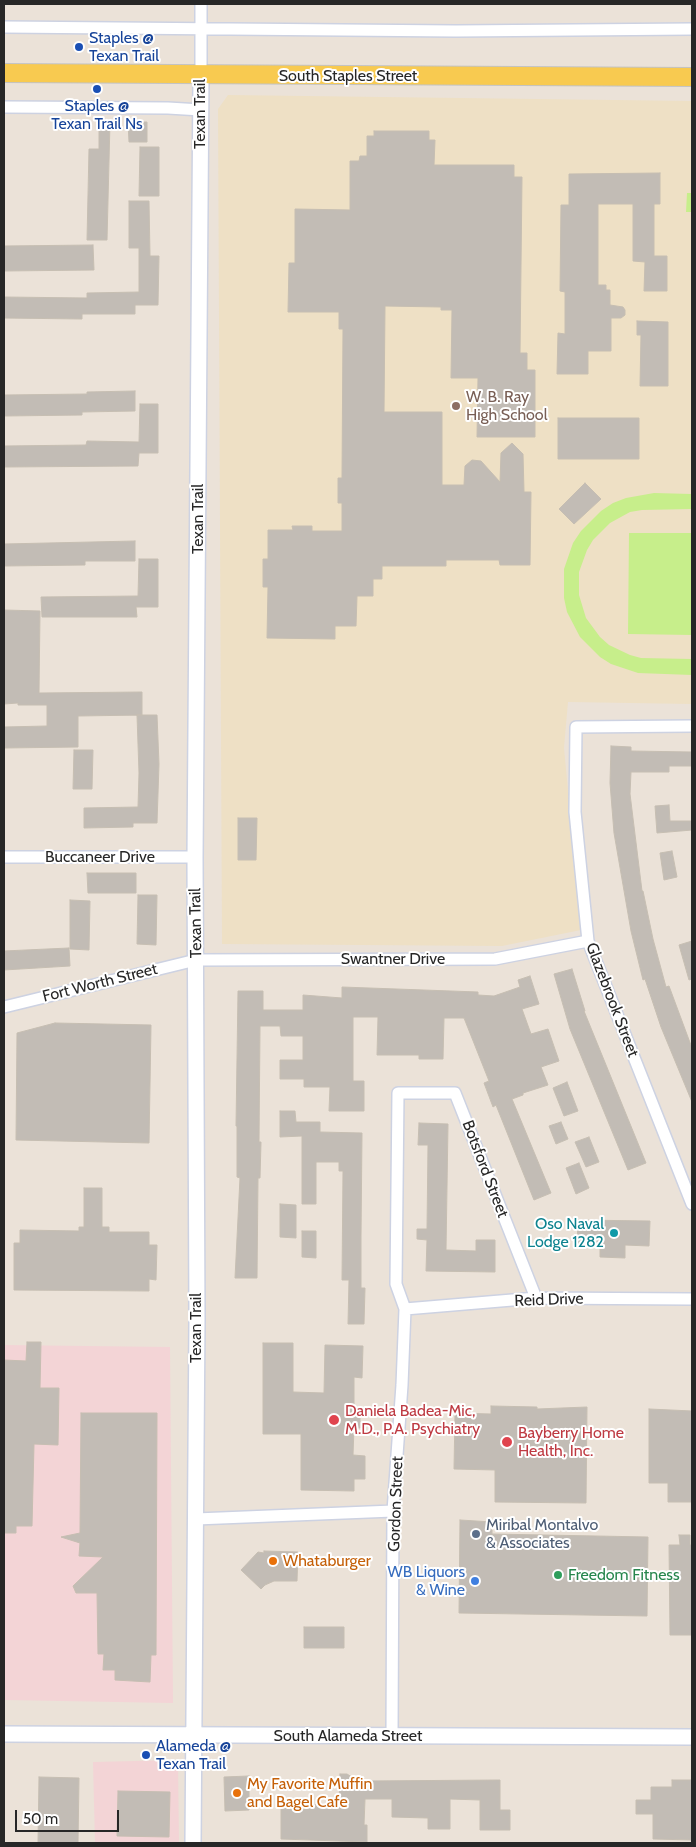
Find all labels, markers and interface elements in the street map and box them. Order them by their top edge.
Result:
place label: Staples @ Texan Trail [89,28,159,66]
marker: Staples @ Texan Trail [73,41,85,53]
street label: South Staples Street [279,66,417,86]
street label: Texan Trail [190,79,210,149]
marker: Staples @ Texan Trail Ns [91,83,103,95]
place label: Staples @ Texan Trail Ns [51,96,143,134]
place label: W. B. Ray High School [466,387,547,425]
marker: W. B. Ray High School [450,400,462,412]
street label: Texan Trail [188,484,208,554]
street label: Buccaneer Drive [45,847,155,867]
street label: Texan Trail [186,888,206,958]
street label: Glazebrook Street [581,940,643,1060]
street label: Swantner Drive [341,949,445,969]
street label: Fort Worth Street [41,959,159,1007]
street label: Botsford Street [458,1118,512,1220]
place label: Oso Naval Lodge 1282 [527,1214,604,1252]
marker: Oso Naval Lodge 1282 [608,1227,620,1239]
street label: Reid Drive [514,1289,584,1311]
street label: Texan Trail [186,1293,206,1363]
place label: Daniela Badea-Mic, M.D., P.A. Psychiatry [345,1401,480,1439]
marker: Daniela Badea-Mic, M.D., P.A. Psychiatry [327,1413,341,1427]
place label: Bayberry Home Health, Inc. [518,1423,624,1461]
marker: Bayberry Home Health, Inc. [500,1435,514,1449]
street label: Gordon Street [385,1456,407,1552]
place label: Miribal Montalvo & Associates [486,1515,598,1553]
marker: Miribal Montalvo & Associates [470,1528,482,1540]
place label: Whataburger [283,1551,371,1571]
marker: Whataburger [267,1555,279,1567]
place label: WB Liquors & Wine [388,1562,465,1600]
place label: Freedom Fitness [568,1565,680,1585]
marker: Freedom Fitness [552,1569,564,1581]
marker: WB Liquors & Wine [469,1575,481,1587]
street label: South Alameda Street [274,1726,422,1746]
place label: Alameda @ Texan Trail [156,1736,231,1774]
marker: Alameda @ Texan Trail [140,1749,152,1761]
place label: My Favorite Muffin and Bagel Cafe [247,1774,372,1812]
marker: My Favorite Muffin and Bagel Cafe [231,1787,243,1799]
scale bar [18,1800,121,1832]
text: 50 m [23,1810,58,1828]

